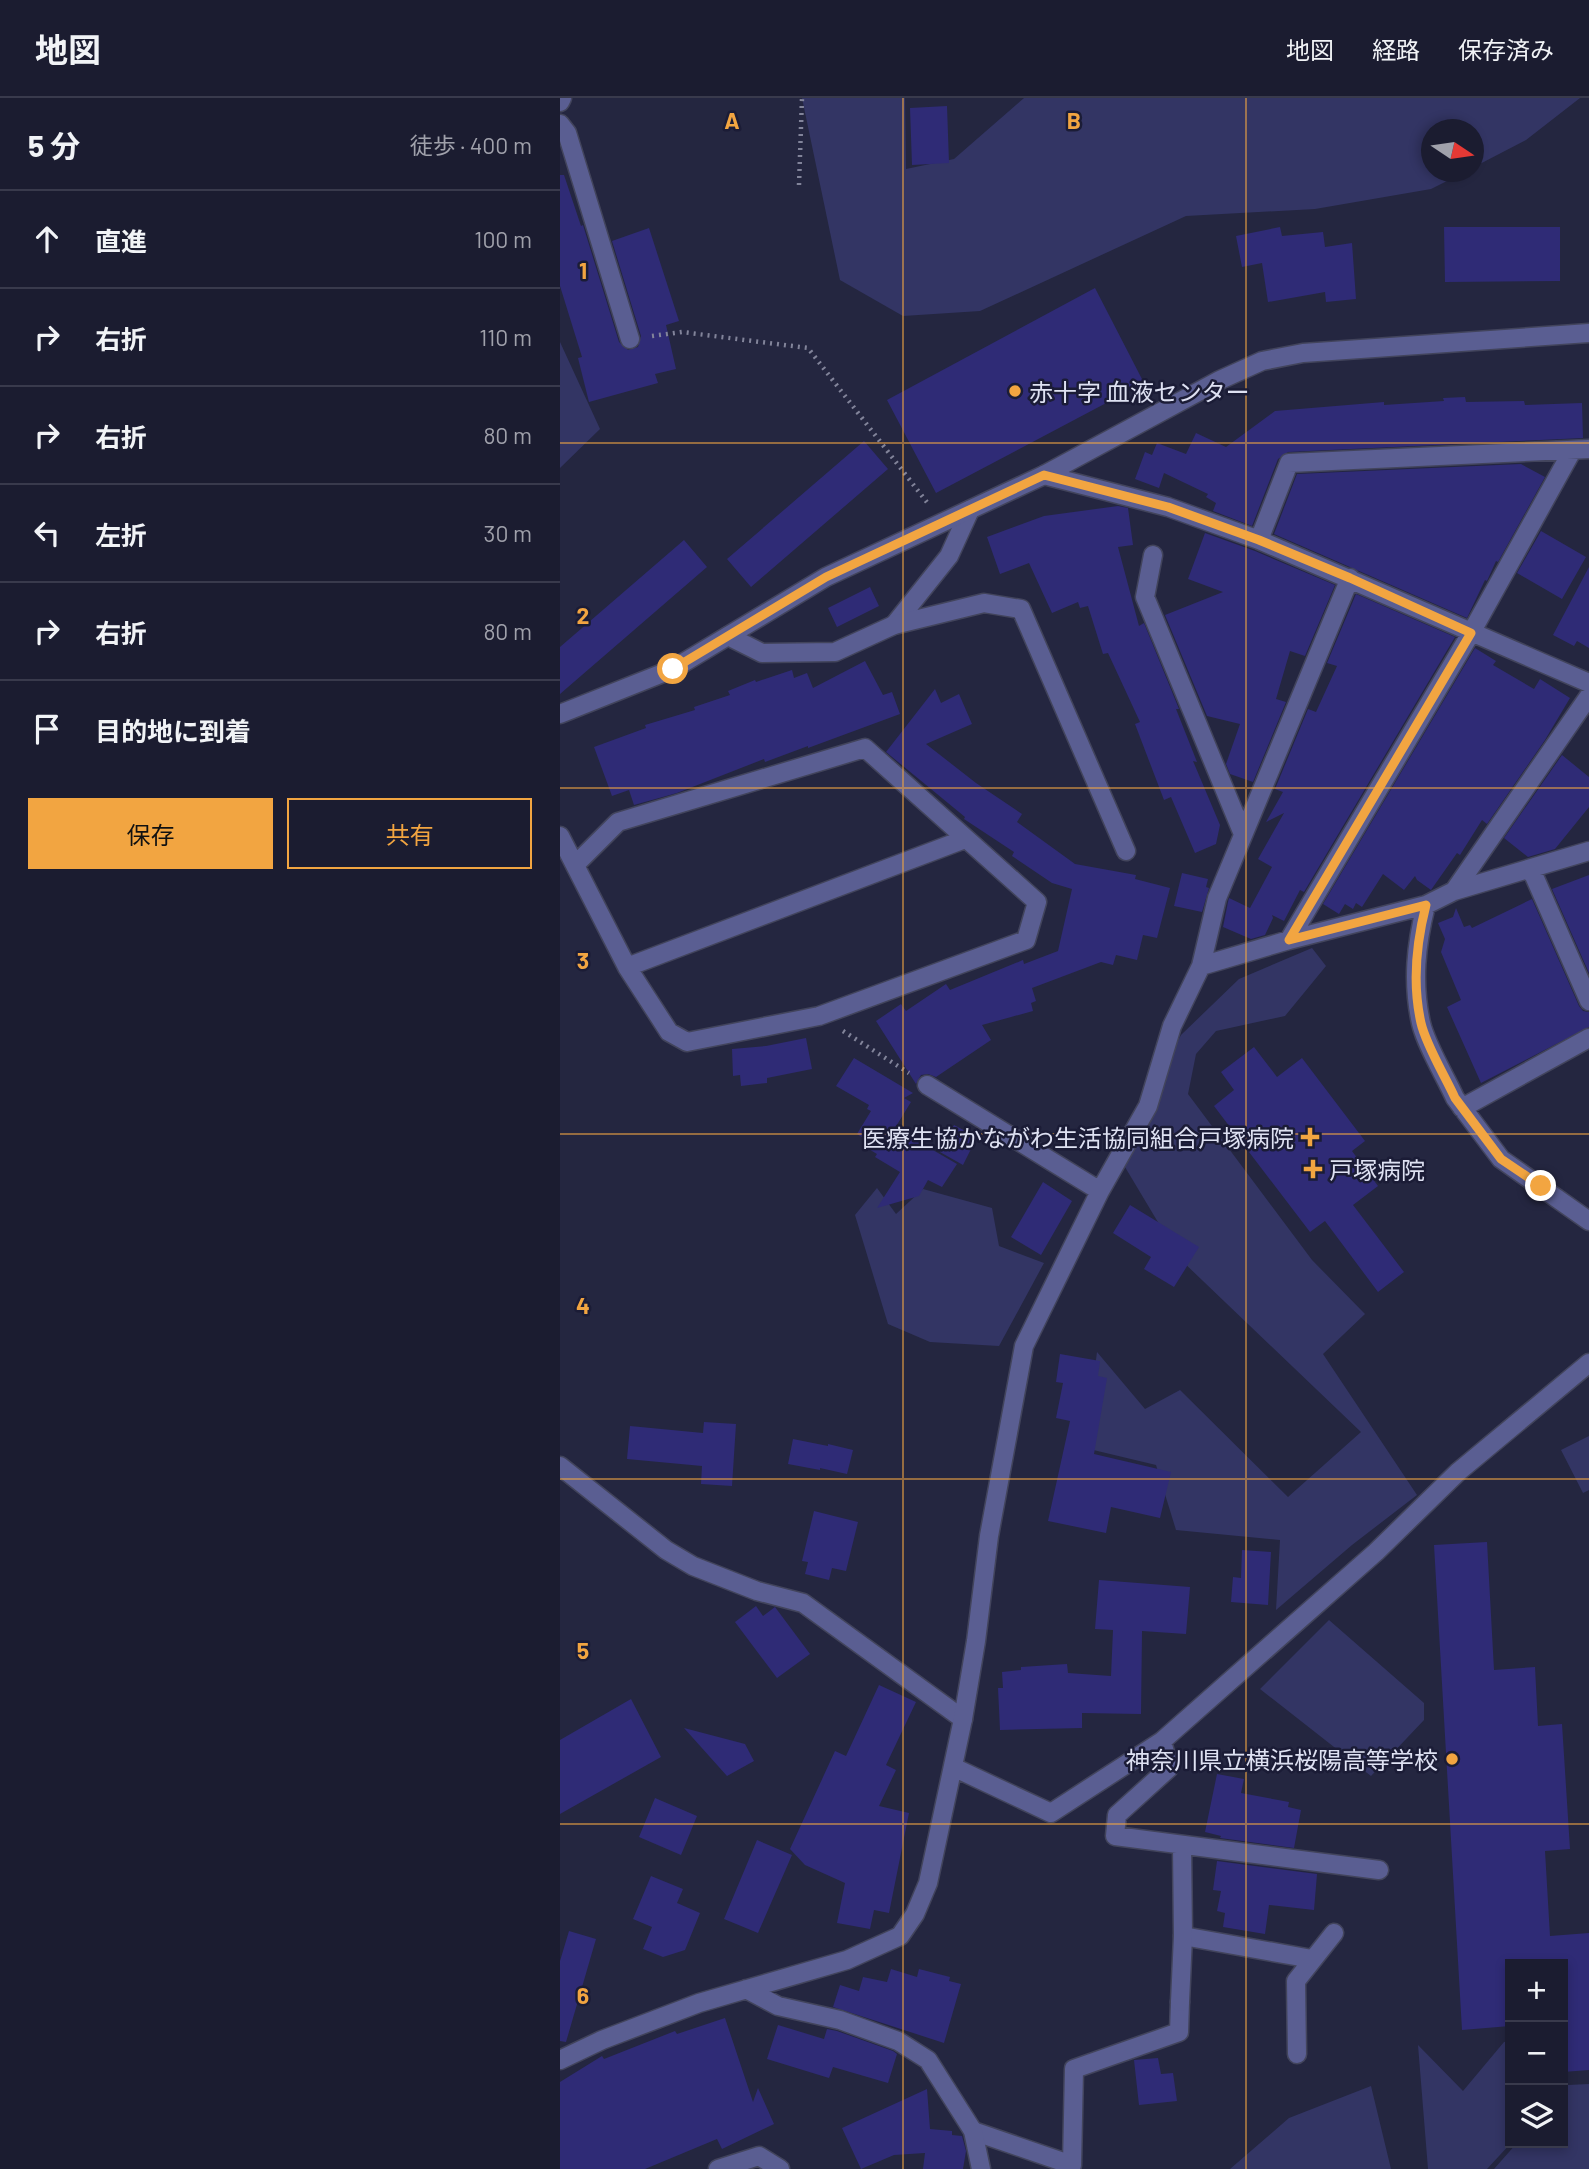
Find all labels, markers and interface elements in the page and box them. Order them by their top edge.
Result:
text: 地図 [35,29,101,69]
text: 地図 [1286,35,1334,64]
text: 経路 [1372,35,1420,64]
text: 保存済み [1458,35,1554,64]
text: A [724,106,740,134]
text: B [1067,106,1081,134]
north arrow [1421,119,1484,182]
text: 5 分 [28,127,80,163]
text: 徒歩 · 400 m [410,131,532,159]
icon: ahead [28,220,66,258]
text: 直進 [95,225,147,256]
text: 100 m [474,225,532,253]
text: 1 [579,256,587,284]
icon: right [28,318,66,356]
text: 右折 [95,323,147,354]
text: 110 m [479,323,532,351]
place label: 赤十字 血液センター [1029,377,1250,406]
marker: 赤十字 血液センター [1007,383,1023,399]
icon: right [28,416,66,454]
text: 右折 [95,421,147,452]
text: 80 m [483,421,532,449]
icon: left [28,514,66,552]
text: 左折 [95,519,147,550]
text: 30 m [484,519,532,547]
text: 2 [577,601,589,629]
icon: right [28,612,66,650]
text: 右折 [95,617,147,648]
text: 80 m [483,617,532,645]
route start [657,653,688,684]
icon: arrive [28,710,66,748]
text: 目的地に到着 [95,715,251,746]
button: 保存 [28,798,273,869]
button: 共有 [287,798,532,869]
text: 3 [577,946,589,974]
place label: 医療生協かながわ生活協同組合戸塚病院 [862,1123,1294,1152]
marker: 医療生協かながわ生活協同組合戸塚病院 [1300,1127,1320,1147]
place label: 戸塚病院 [1329,1155,1425,1184]
marker: 戸塚病院 [1303,1159,1323,1179]
route end [1525,1170,1556,1201]
text: 4 [576,1291,590,1319]
text: 5 [577,1636,589,1664]
place label: 神奈川県立横浜桜陽高等学校 [1126,1745,1438,1774]
marker: 神奈川県立横浜桜陽高等学校 [1444,1751,1460,1767]
map controls [1505,1959,1568,2148]
button: + [1505,1959,1568,2022]
text: 6 [577,1981,589,2009]
button: − [1505,2022,1568,2085]
button: layers [1505,2085,1568,2148]

